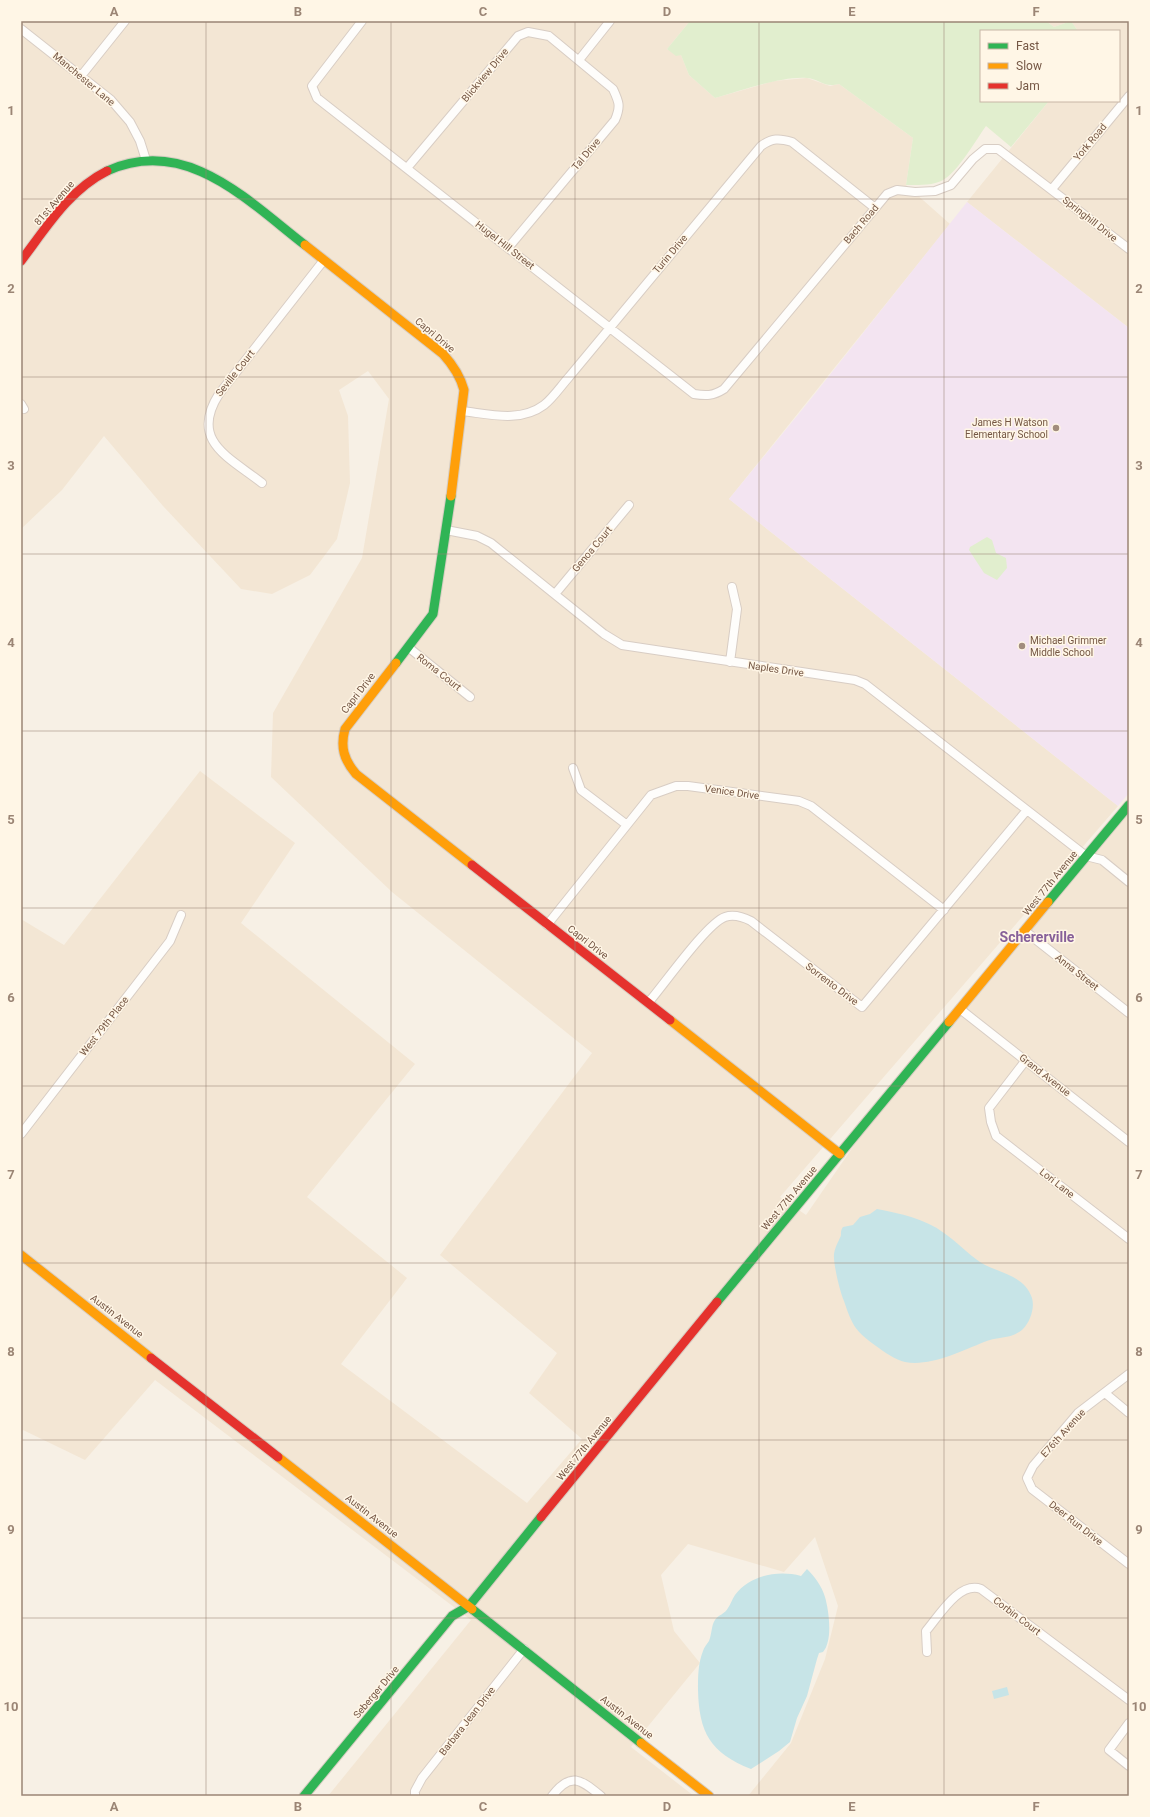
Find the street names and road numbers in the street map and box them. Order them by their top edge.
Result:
street label: Blickview Drive [459,46,511,104]
street label: Manchester Lane [51,50,117,108]
street label: York Road [1071,121,1109,163]
street label: Tal Drive [569,136,603,172]
street label: 81st Avenue [32,179,76,227]
street label: Springhill Drive [1061,194,1119,244]
street label: Bach Road [841,202,881,246]
street label: Hugel Hill Street [473,219,537,271]
street label: Turin Drive [651,232,689,276]
street label: Capri Drive [413,315,457,355]
street label: Seville Court [214,348,256,398]
street label: Genoa Court [570,524,614,574]
street label: Roma Court [415,651,463,693]
street label: Naples Drive [747,660,805,678]
street label: Capri Drive [339,671,377,715]
street label: Venice Drive [704,783,760,801]
street label: West 77th Avenue [1021,848,1079,918]
street label: Capri Drive [566,923,610,961]
street label: Anna Street [1053,952,1101,992]
street label: Sorrento Drive [804,961,860,1007]
street label: West 79th Place [77,994,131,1058]
street label: Grand Avenue [1017,1052,1073,1098]
street label: West 77th Avenue [759,1164,819,1232]
street label: Lori Lane [1037,1166,1077,1200]
street label: Austin Avenue [89,1292,145,1340]
street label: E76th Avenue [1039,1407,1087,1459]
street label: West 77th Avenue [555,1413,613,1483]
street label: Austin Avenue [344,1492,400,1540]
street label: Deer Run Drive [1047,1499,1105,1547]
street label: Corbin Court [991,1595,1043,1637]
street label: Seberger Drive [351,1664,401,1720]
street label: Barbara Jean Drive [437,1685,497,1757]
street label: Austin Avenue [599,1693,655,1741]

